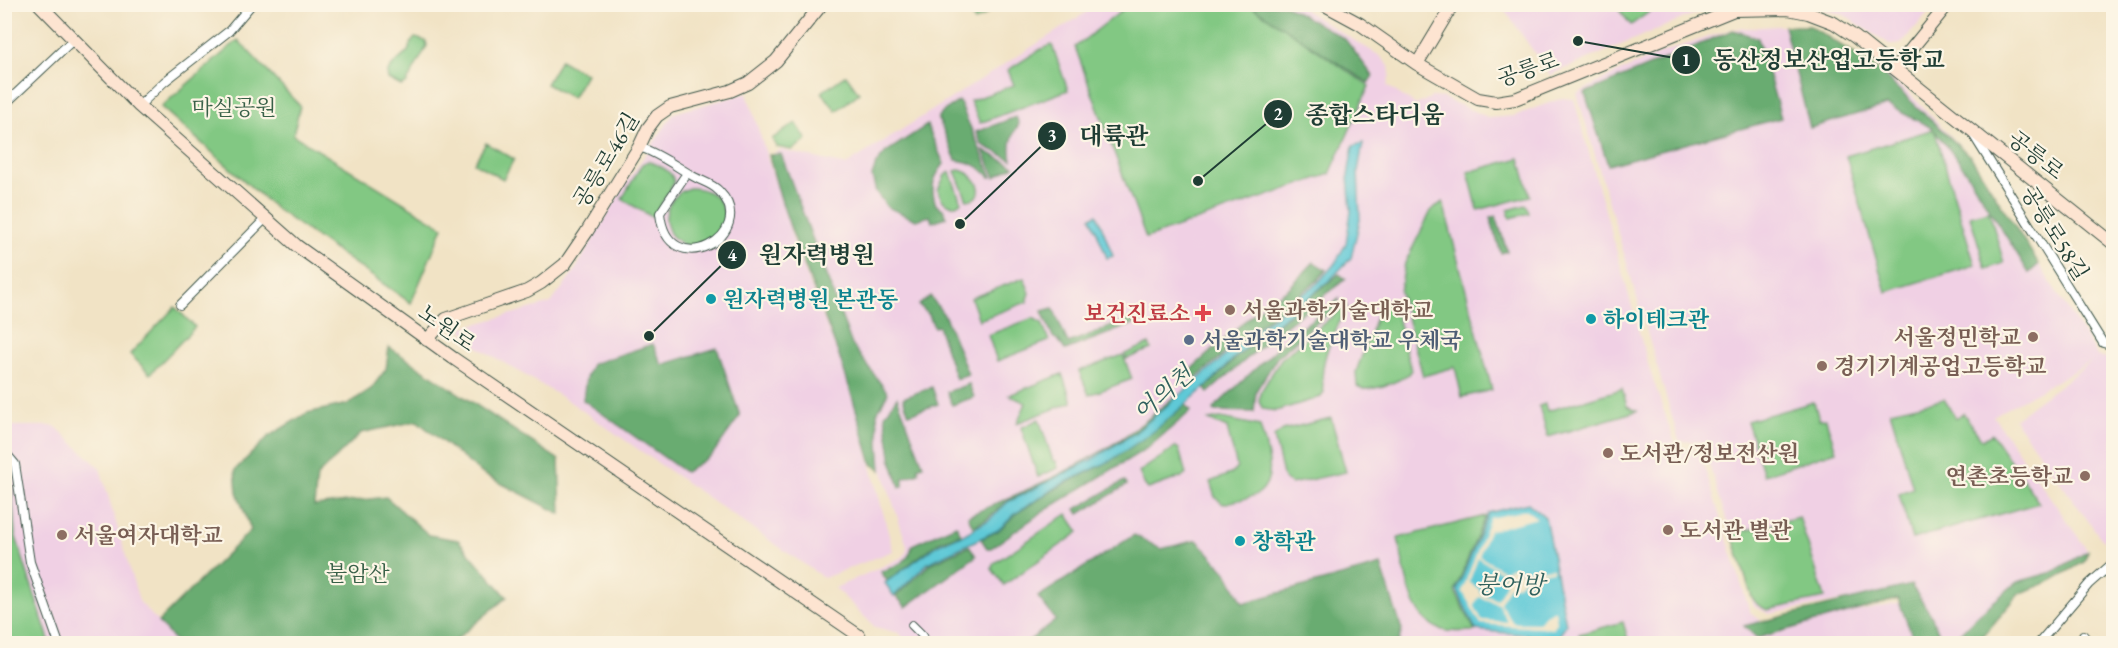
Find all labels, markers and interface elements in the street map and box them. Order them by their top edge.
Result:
callout: 동산정보산업고등학교 [1671,39,1957,81]
text: 동산정보산업고등학교 [1713,44,1945,75]
street label: 공릉로 [1493,45,1563,93]
text: 1 [1681,48,1691,71]
park label: 마실공원 [191,93,277,122]
callout: 종합스타디움 [1263,93,1456,135]
text: 종합스타디움 [1305,99,1445,130]
text: 2 [1273,102,1283,125]
street label: 공릉로46길 [566,107,646,213]
callout: 대륙관 [1037,115,1161,157]
text: 대륙관 [1079,120,1149,151]
text: 3 [1047,124,1057,147]
street label: 공릉로 [2002,124,2070,186]
street label: 공릉로58길 [2015,180,2095,286]
callout: 원자력병원 [717,234,887,276]
text: 원자력병원 [759,239,875,270]
text: 4 [727,243,737,266]
place label: 원자력병원 본관동 [723,285,898,314]
marker: 원자력병원 본관동 [704,292,718,306]
place label: 서울과학기술대학교 [1242,296,1433,325]
street label: 노원로 [413,298,481,358]
place label: 보건진료소 [1084,299,1190,328]
marker: 서울과학기술대학교 [1223,303,1237,317]
marker: 보건진료소 [1194,304,1212,322]
place label: 하이테크관 [1603,305,1710,334]
marker: 하이테크관 [1584,312,1598,326]
place label: 서울정민학교 [1893,323,2021,352]
place label: 서울과학기술대학교 우체국 [1201,326,1462,355]
marker: 서울정민학교 [2026,330,2040,344]
marker: 서울과학기술대학교 우체국 [1182,333,1196,347]
place label: 경기기계공업고등학교 [1834,352,2047,381]
water label: 어의천 [1127,357,1201,428]
marker: 경기기계공업고등학교 [1815,359,1829,373]
place label: 도서관/정보전산원 [1620,439,1799,468]
marker: 도서관/정보전산원 [1601,446,1615,460]
place label: 연촌초등학교 [1945,462,2073,491]
marker: 연촌초등학교 [2078,469,2092,483]
place label: 도서관 별관 [1680,516,1792,545]
place label: 서울여자대학교 [74,521,223,550]
marker: 도서관 별관 [1661,523,1675,537]
place label: 창학관 [1252,527,1317,556]
marker: 서울여자대학교 [55,528,69,542]
marker: 창학관 [1233,534,1247,548]
park label: 불암산 [326,559,391,588]
water label: 붕어방 [1475,569,1549,600]

